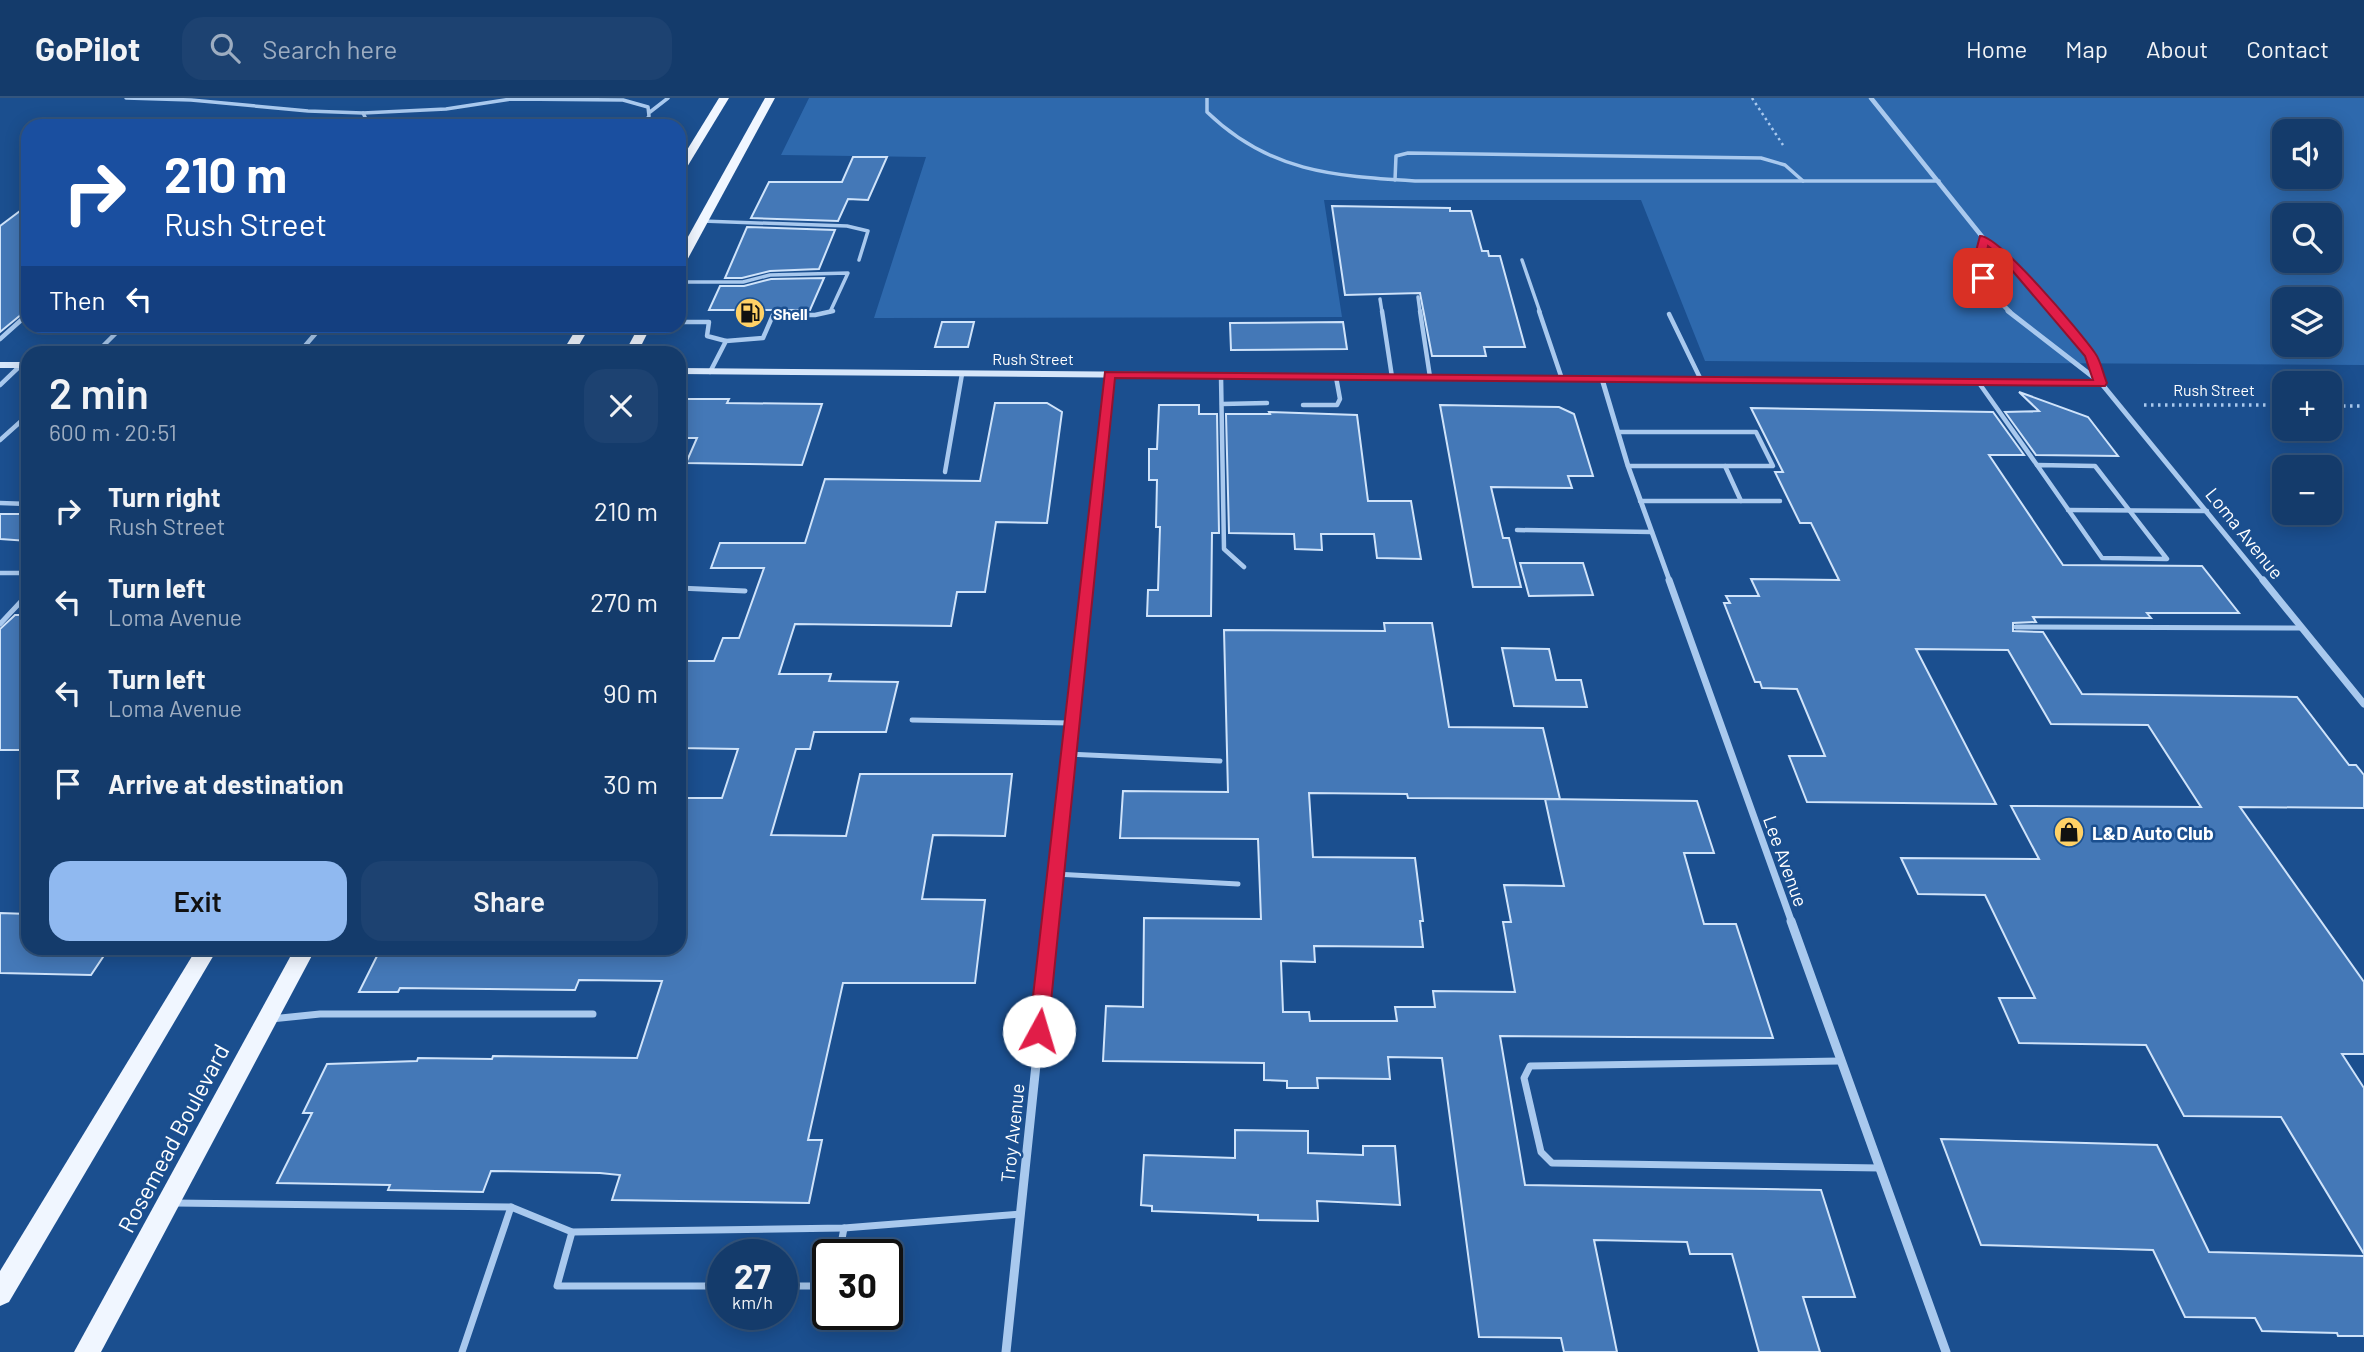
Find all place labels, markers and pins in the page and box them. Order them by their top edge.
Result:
pin [1953,248,2013,308]
fuel station icon: Shell [733,296,767,330]
place label: Shell [773,304,808,323]
shop icon: L&D Auto Club [2052,815,2086,849]
place label: L&D Auto Club [2092,821,2214,844]

